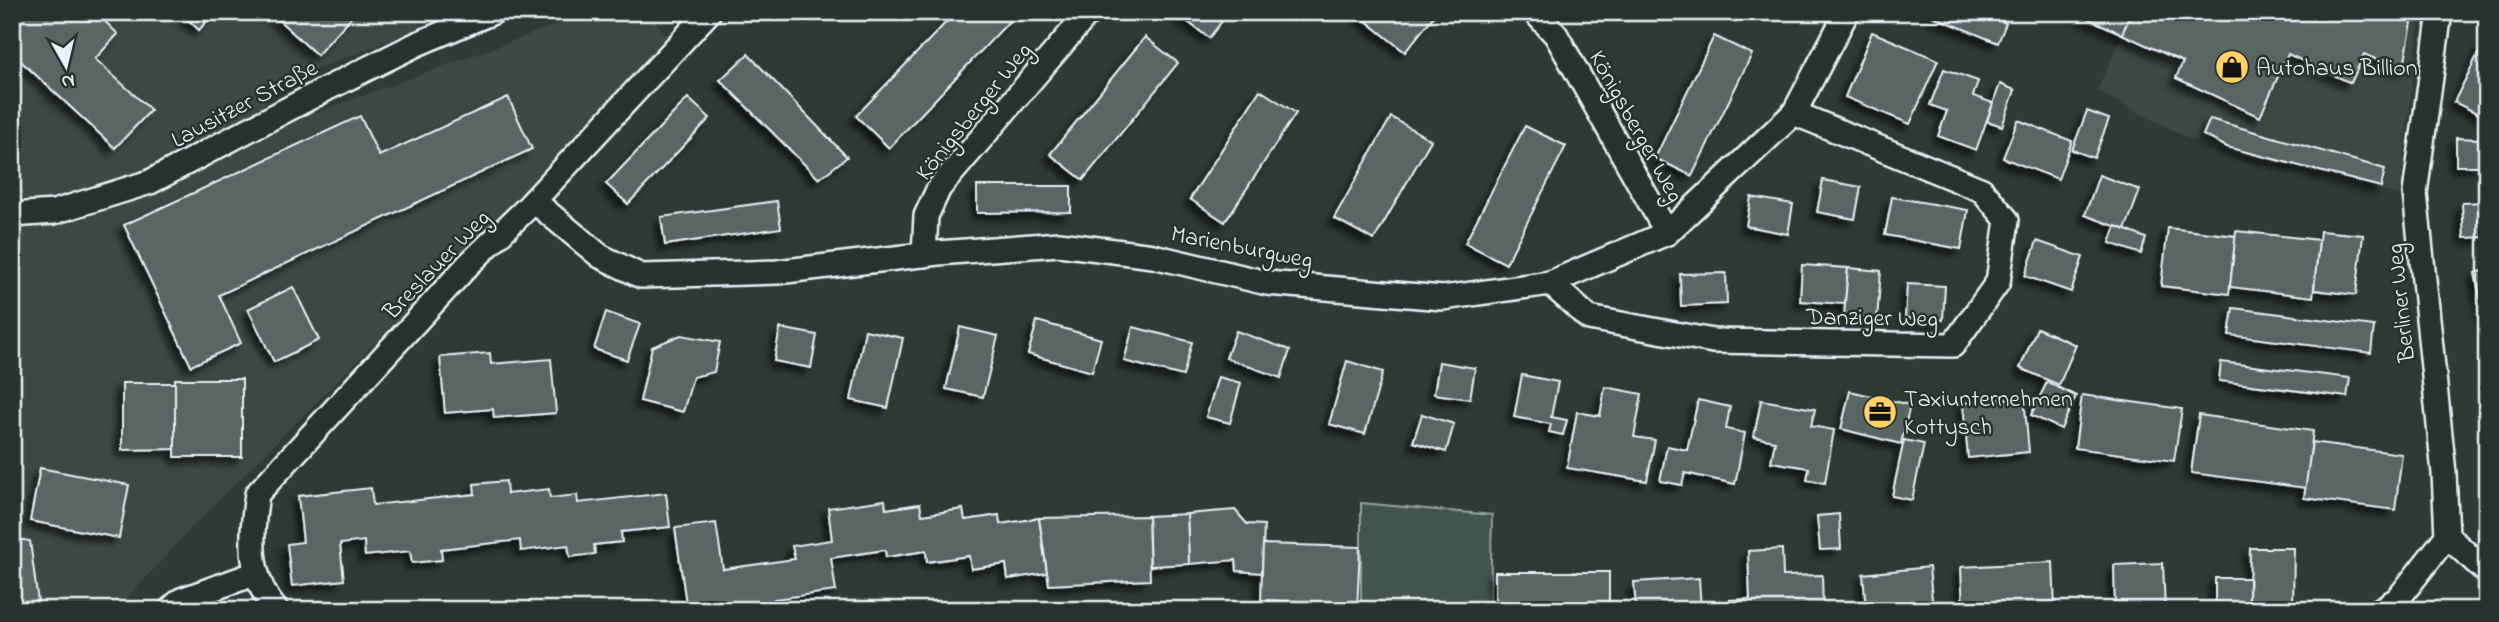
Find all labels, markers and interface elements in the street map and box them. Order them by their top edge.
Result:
north arrow [32,32,102,102]
street label: Königsberger Weg [908,36,1042,189]
street label: Königsberger Weg [1578,45,1691,210]
shop icon: Autohaus Billion [2213,48,2251,86]
street label: Lausitzer Straße [166,52,325,159]
place label: Autohaus Billion [2256,52,2418,87]
text: N [60,66,76,95]
street label: Breslauer Weg [375,203,500,330]
street label: Marienburgweg [1168,218,1315,279]
street label: Berliner Weg [2379,242,2426,365]
street label: Danziger Weg [1805,301,1938,338]
place label: Taxiunternehmen Kottysch [1904,383,2073,447]
office icon: Taxiunternehmen Kottysch [1861,393,1899,431]

